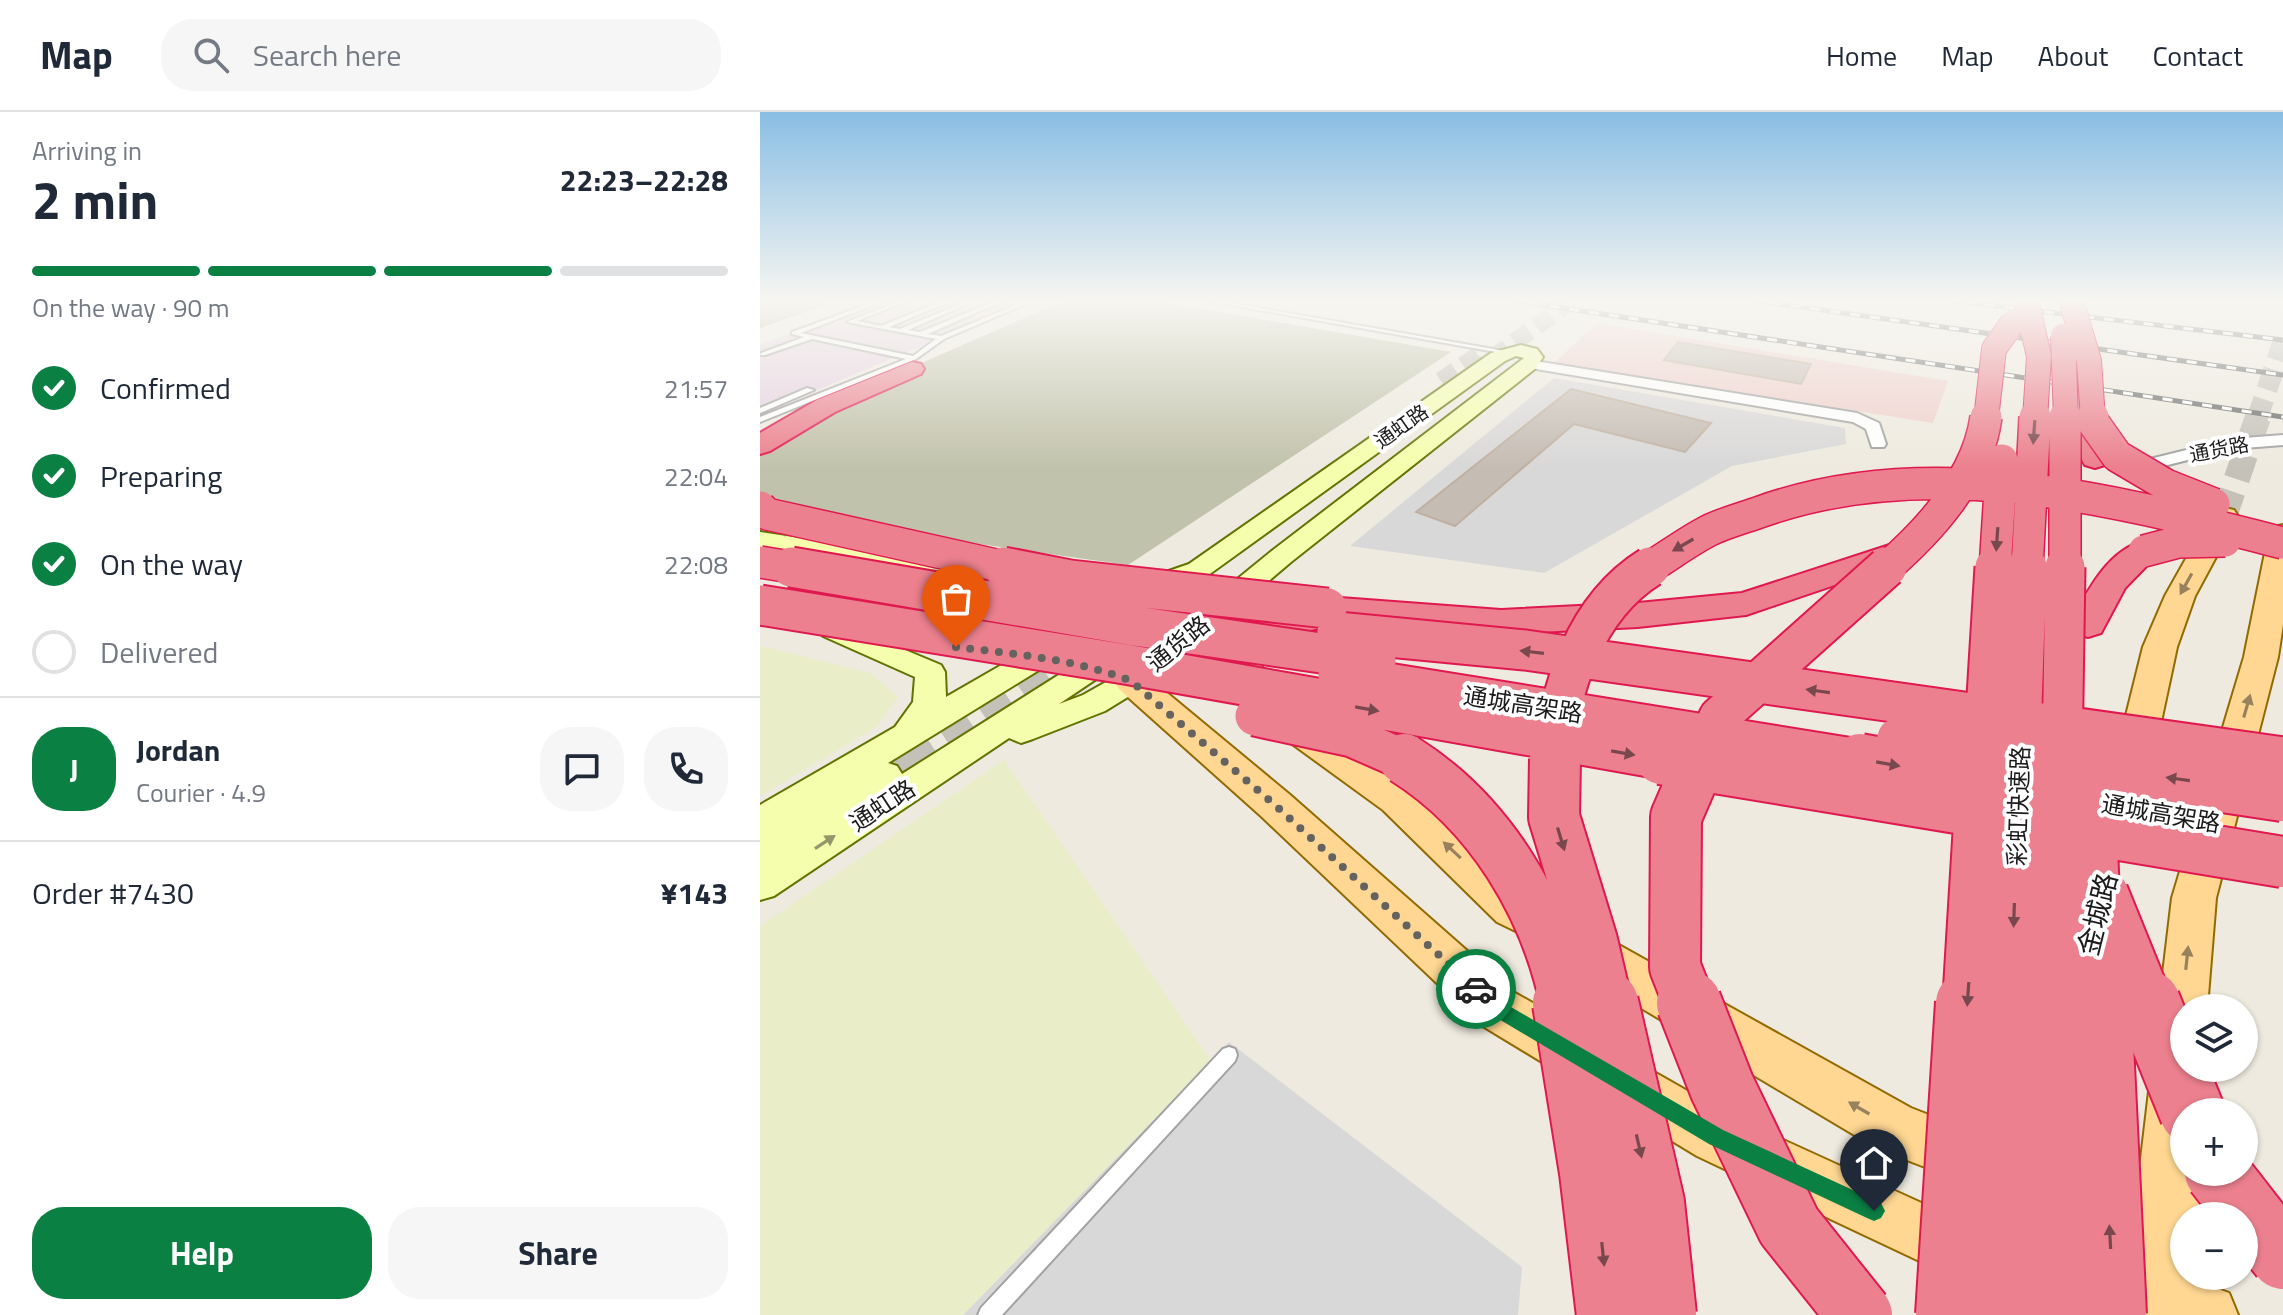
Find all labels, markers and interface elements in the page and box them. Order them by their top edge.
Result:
search box [161,19,721,91]
text: Map [40,26,113,84]
text: Search here [253,32,402,78]
icon: search [189,33,233,77]
text: Home [1826,34,1897,77]
text: Map [1941,34,1994,77]
text: About [2038,34,2108,77]
text: Contact [2152,34,2243,77]
text: Arriving in [32,131,142,170]
text: 22:23–22:28 [560,157,728,203]
text: 2 min [32,160,158,239]
text: On the way · 90 m [32,288,230,327]
text: Confirmed [100,365,231,411]
icon: check [32,366,76,410]
text: 21:57 [664,369,728,408]
street label: 通虹路 [1368,396,1434,456]
one-way arrow [2028,420,2041,445]
street label: 通货路 [2187,428,2251,470]
text: Preparing [100,453,222,499]
icon: check [32,454,76,498]
text: 22:04 [664,457,728,496]
one-way arrow [1990,527,2003,552]
one-way arrow [1672,538,1694,552]
text: On the way [100,541,243,587]
icon: check [32,542,76,586]
text: 22:08 [664,545,728,584]
pin [922,565,990,647]
one-way arrow [2180,573,2194,595]
icon: bag [934,577,978,621]
street label: 通货路 [1139,606,1217,680]
text: Delivered [100,629,218,675]
one-way arrow [1519,645,1544,658]
street label: 通城高架路 [1461,677,1585,731]
one-way arrow [1805,684,1830,697]
one-way arrow [2241,693,2254,717]
one-way arrow [1354,703,1379,715]
text: Jordan [136,727,220,773]
button: chat [540,727,624,811]
button: phone [644,727,728,811]
street label: 彩虹快速路 [1998,745,2038,867]
text: J [69,746,79,792]
one-way arrow [1611,748,1636,760]
one-way arrow [1876,759,1901,771]
street label: 通虹路 [842,770,922,840]
one-way arrow [2165,772,2190,785]
text: Courier · 4.9 [136,773,266,812]
street label: 通城高架路 [2099,785,2223,841]
one-way arrow [1555,828,1568,852]
one-way arrow [815,835,836,850]
one-way arrow [1442,841,1461,859]
street label: 金城路 [2066,868,2128,960]
text: Order #7430 [32,870,194,916]
text: ¥143 [661,870,728,916]
one-way arrow [2007,903,2020,928]
one-way arrow [2181,945,2194,970]
courier [1436,949,1516,1029]
icon: car [1454,967,1498,1011]
one-way arrow [1961,982,1974,1007]
map controls [2170,994,2258,1290]
button: layers [2170,994,2258,1082]
button: + [2170,1098,2258,1186]
one-way arrow [1848,1101,1870,1115]
pin [1840,1129,1908,1211]
one-way arrow [1633,1133,1646,1158]
icon: home [1852,1141,1896,1185]
button: − [2170,1202,2258,1290]
button: Help [32,1207,372,1299]
button: Share [388,1207,728,1299]
one-way arrow [2103,1224,2116,1249]
one-way arrow [1597,1241,1610,1266]

